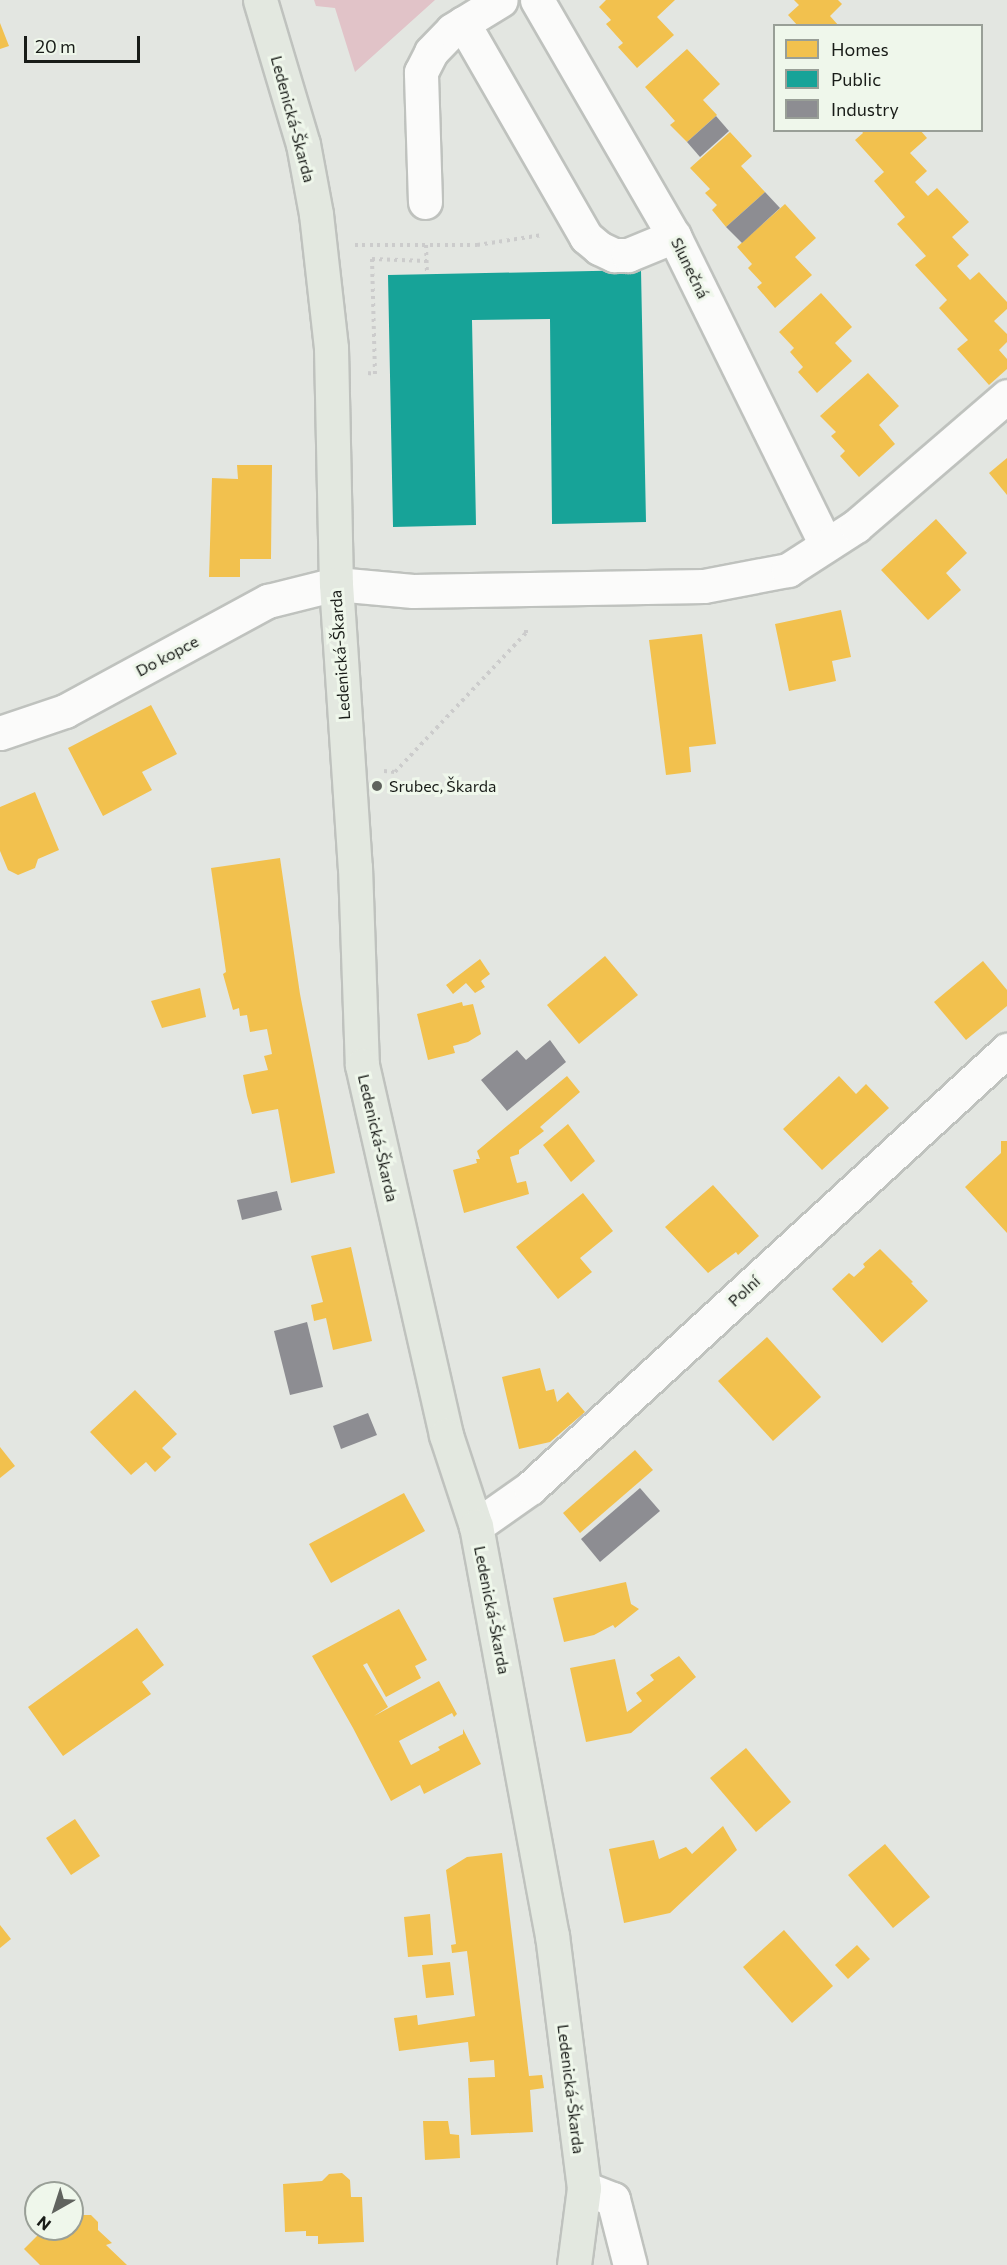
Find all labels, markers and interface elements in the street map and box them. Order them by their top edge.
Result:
scale bar [27,24,142,62]
legend [773,24,983,132]
text: 20 m [35,35,76,57]
text: Homes [831,38,889,60]
street label: Ledenická-Škarda [267,54,319,184]
text: Public [831,68,881,90]
text: Industry [831,98,899,120]
street label: Slunečná [667,234,713,302]
street label: Ledenická-Škarda [326,589,354,721]
street label: Do kopce [132,632,202,680]
place label: Srubec, Škarda [389,776,496,796]
marker: Srubec, Škarda [370,779,384,793]
street label: Ledenická-Škarda [354,1072,402,1204]
street label: Polní [724,1271,764,1311]
street label: Ledenická-Škarda [470,1544,514,1676]
street label: Ledenická-Škarda [554,2023,588,2155]
north arrow [24,2181,84,2241]
text: N [33,2213,54,2235]

